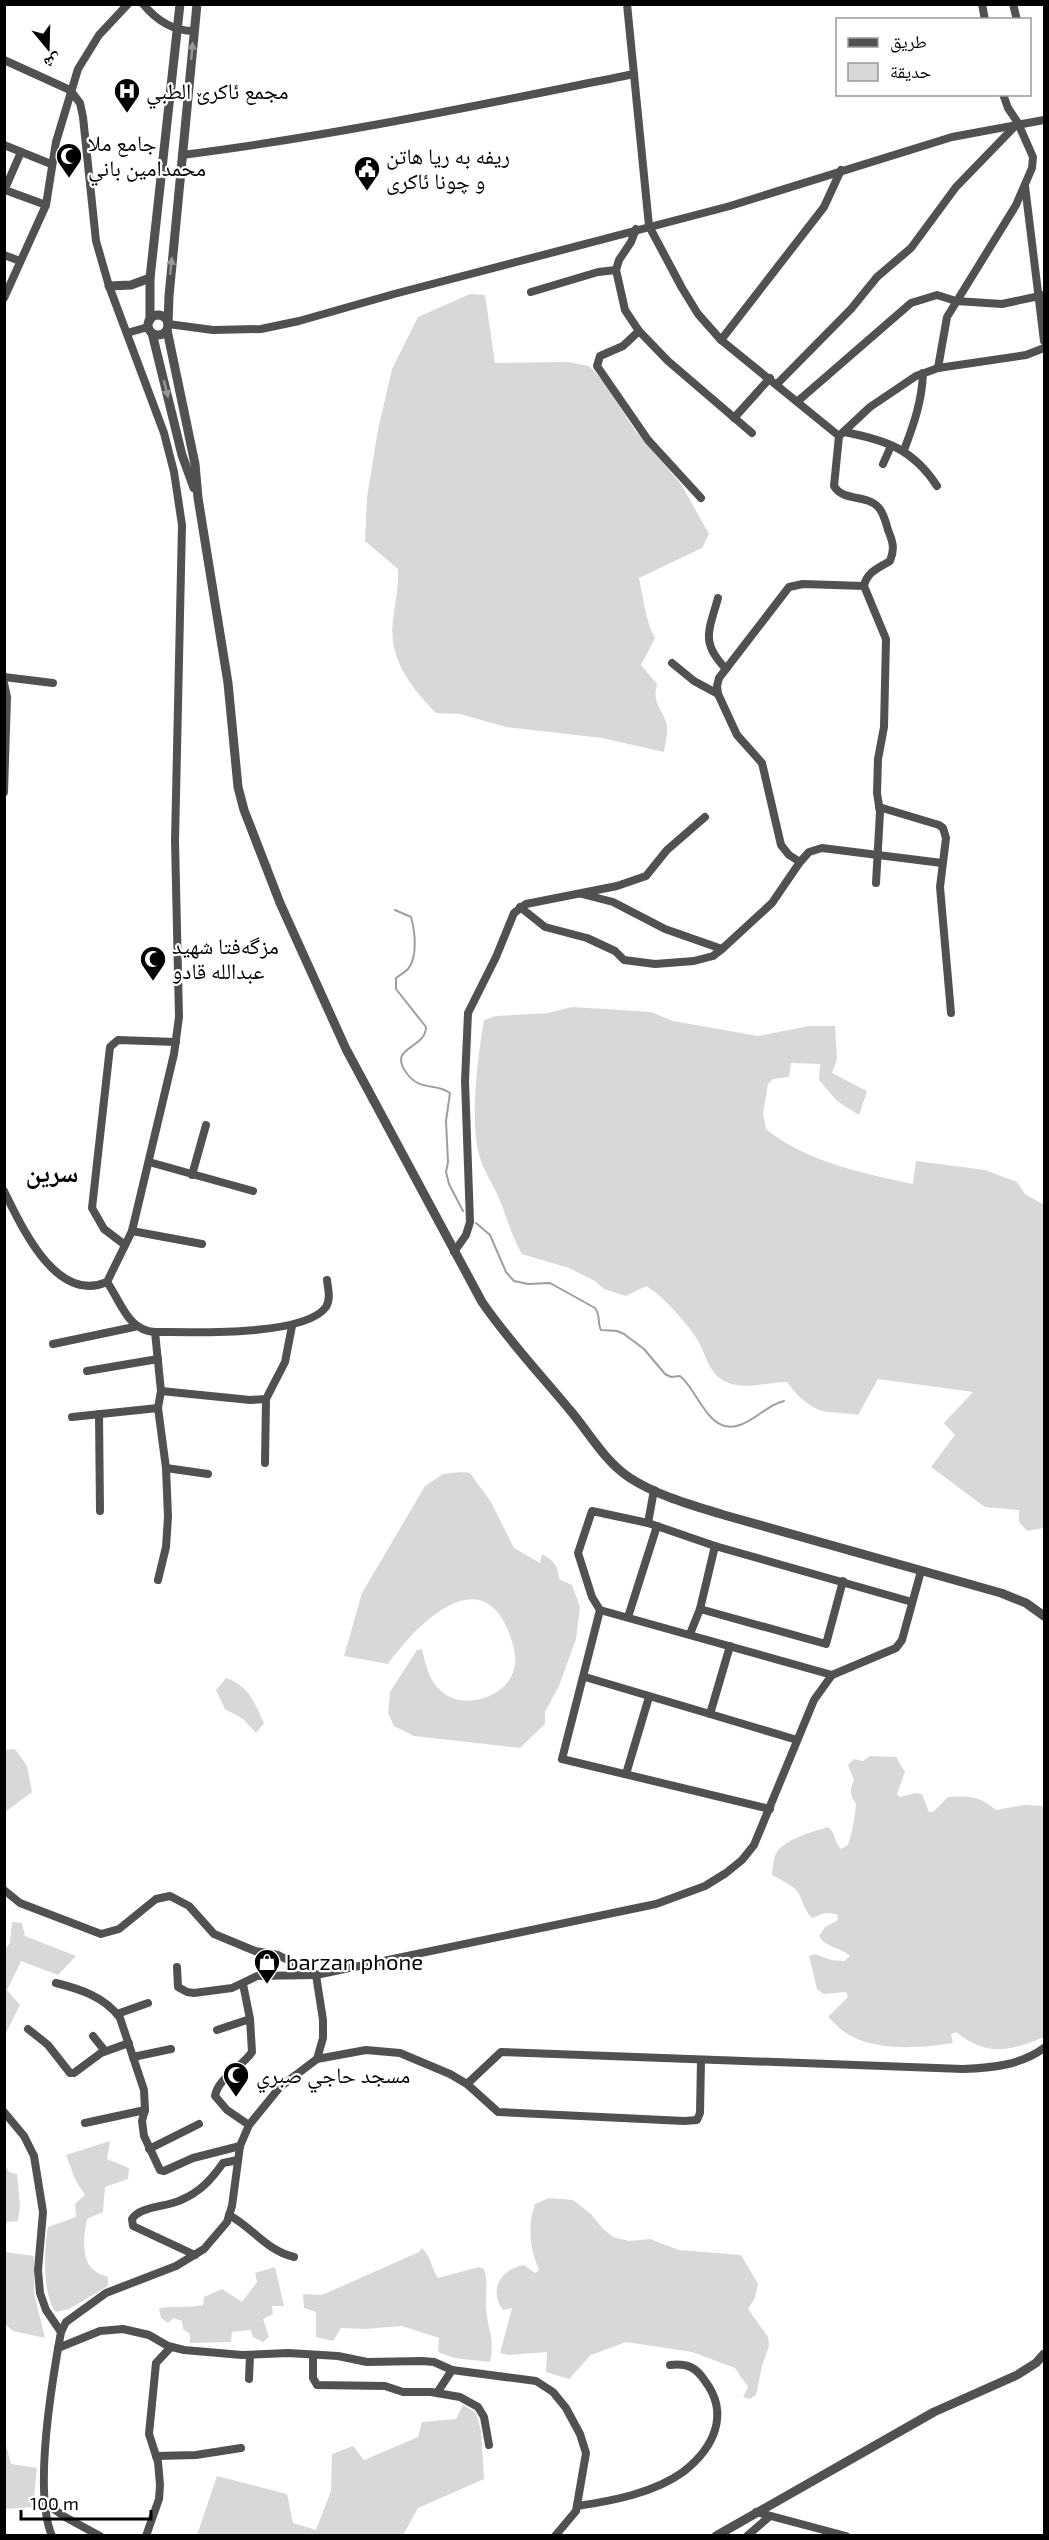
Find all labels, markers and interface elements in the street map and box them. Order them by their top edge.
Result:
north arrow [18,18,78,78]
legend [836,18,1031,96]
text: طريق [890,30,927,53]
one-way arrow [187,41,197,60]
text: ش [42,50,64,74]
text: حديقة [890,60,931,82]
hospital icon: مجمع ئاکرێ الطبي [112,76,142,114]
place label: مجمع ئاکرێ الطبي [146,77,289,109]
place label: جامع ملا محمدامين باني [88,129,206,186]
mosque icon: جامع ملا محمدامين باني [54,141,84,179]
place label: ريفه به ريا هاتن و چونا ئاكرى [386,142,510,195]
public building icon: ريفه به ريا هاتن و چونا ئاكرى [352,154,382,192]
one-way arrow [166,256,176,275]
one-way arrow [161,380,171,399]
place label: مزگەفتا شهيد عبدالله قادو [172,932,279,984]
mosque icon: مزگەفتا شهيد عبدالله قادو [138,944,168,982]
district label: سرين [26,1156,78,1189]
shop icon: barzan phone [252,1947,282,1985]
place label: barzan phone [286,1948,423,1974]
mosque icon: مسجد حاجي صبري [221,2060,251,2098]
place label: مسجد حاجي صبري [256,2061,410,2093]
scale bar [21,2483,152,2521]
text: 100 m [30,2492,79,2514]

